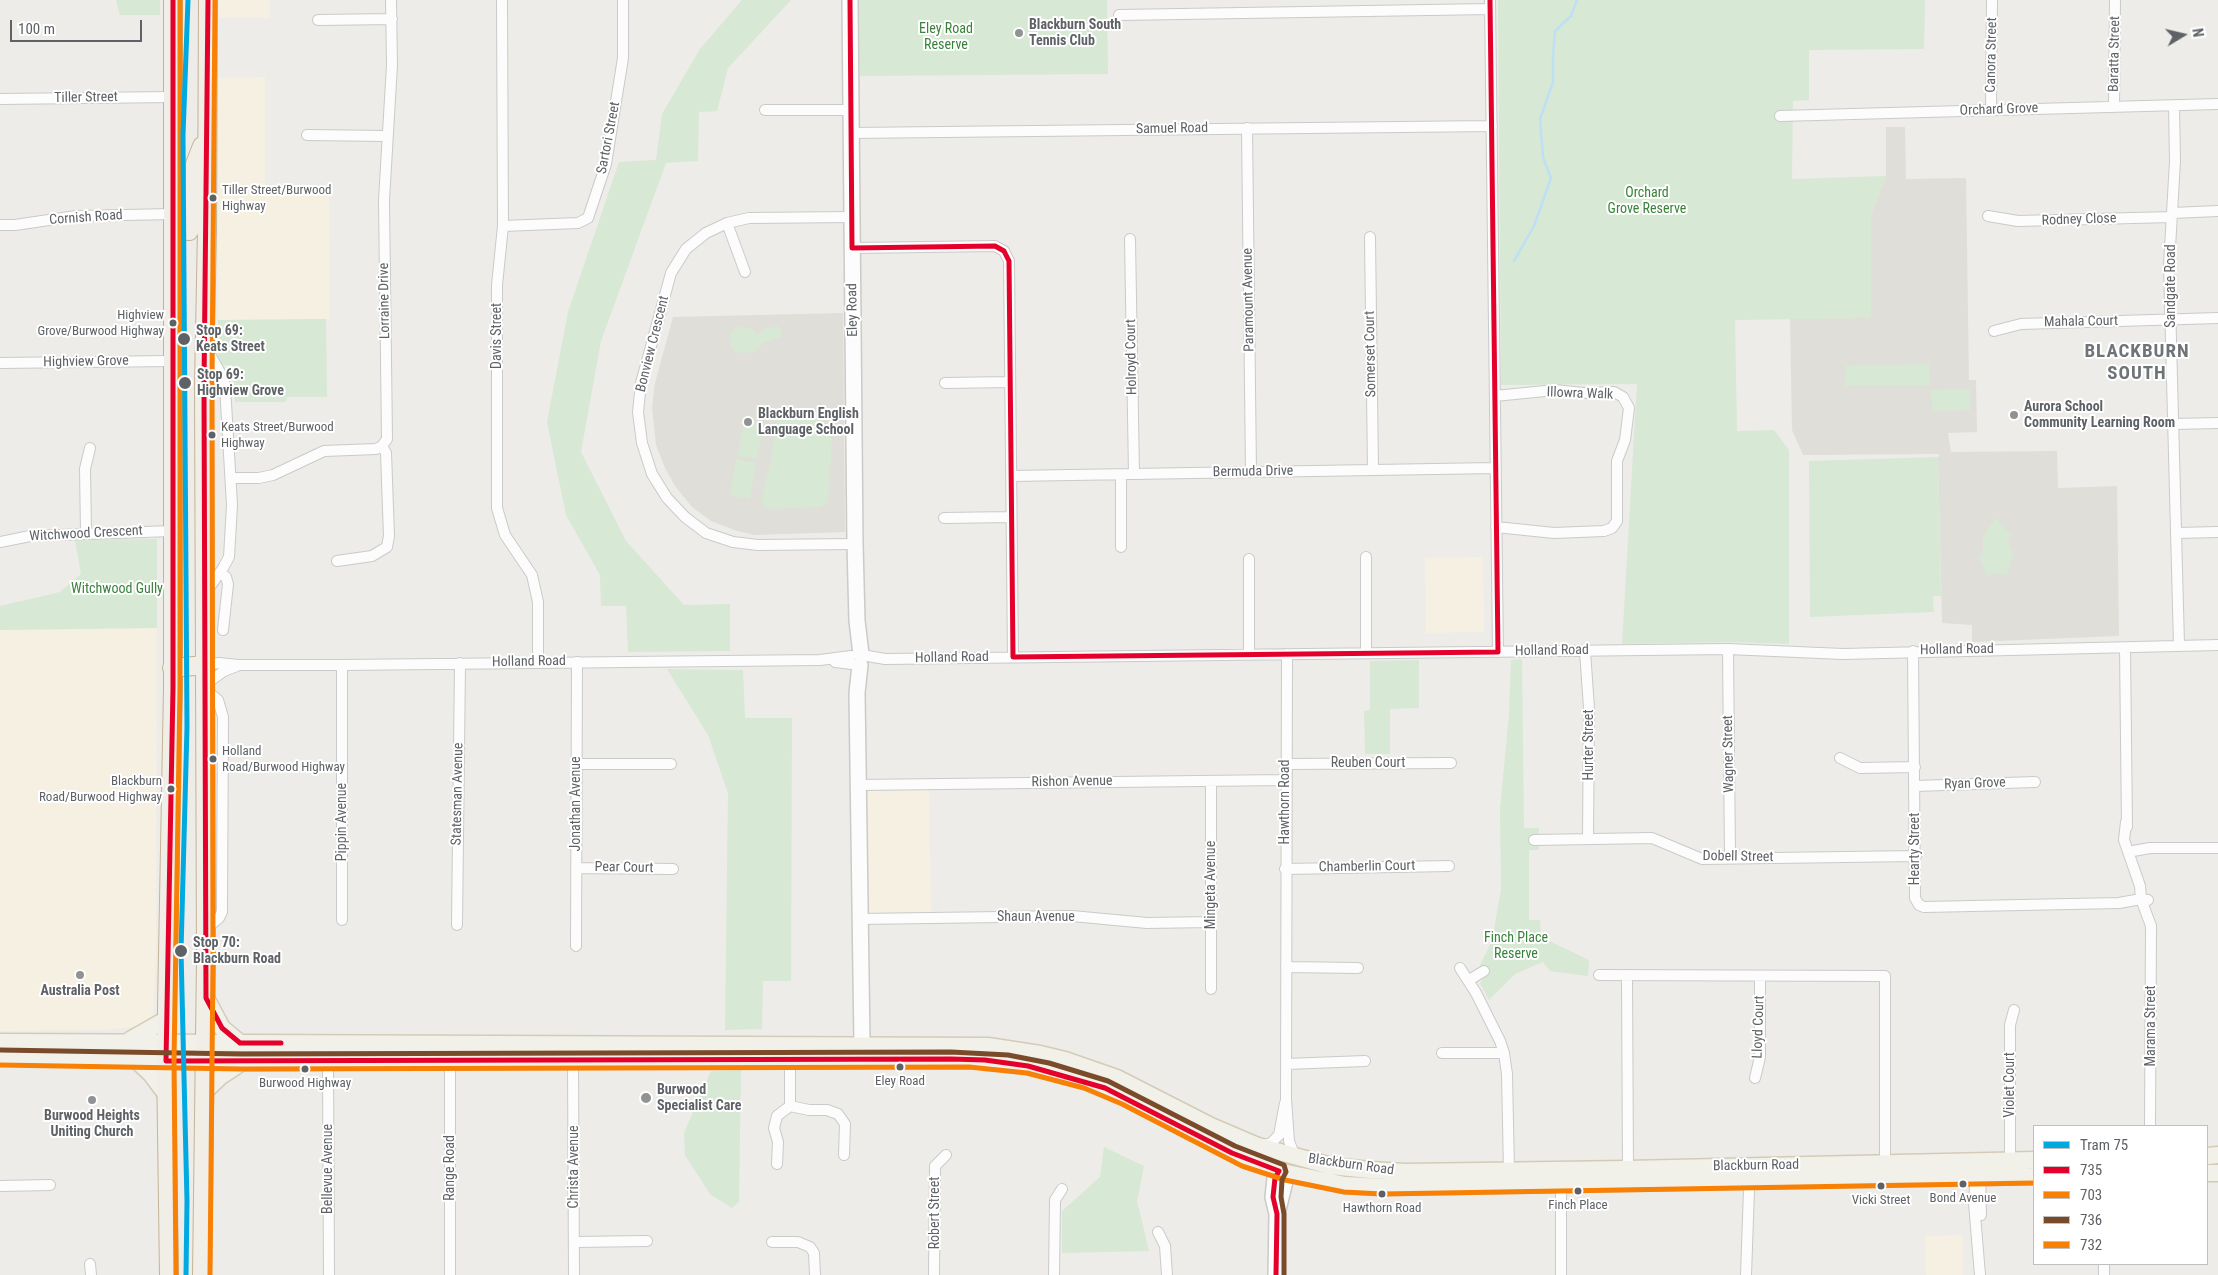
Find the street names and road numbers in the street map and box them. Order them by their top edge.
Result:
street label: Baratta Street [2106,16,2124,92]
street label: Canora Street [1983,17,2001,93]
street label: Tiller Street [54,89,118,107]
street label: Orchard Grove [1959,100,2039,120]
street label: Sartori Street [594,101,624,175]
street label: Samuel Road [1136,120,1208,138]
street label: Cornish Road [49,207,123,229]
street label: Rodney Close [2041,210,2117,230]
street label: Sandgate Road [2163,244,2179,328]
street label: Paramount Avenue [1240,248,1258,352]
street label: Lorraine Drive [376,263,394,339]
street label: Eley Road [844,283,862,337]
street label: Bonview Crescent [633,294,673,394]
street label: Davis Street [489,303,505,369]
street label: Somerset Court [1362,311,1380,397]
street label: Mahala Court [2044,313,2118,331]
street label: Holroyd Court [1123,319,1141,395]
street label: Highview Grove [43,353,129,371]
street label: Illowra Walk [1546,384,1614,404]
street label: Bermuda Drive [1213,463,1293,481]
street label: Witchwood Crescent [29,523,143,545]
street label: Holland Road [1920,641,1994,659]
street label: Holland Road [1515,642,1589,660]
street label: Holland Road [915,649,989,667]
street label: Holland Road [492,653,566,671]
street label: Hurter Street [1581,709,1597,781]
street label: Wagner Street [1720,715,1738,793]
street label: Statesman Avenue [449,742,467,846]
street label: Reuben Court [1331,755,1405,771]
street label: Jonathan Avenue [568,756,584,852]
street label: Hawthorn Road [1277,760,1293,844]
street label: Rishon Avenue [1031,773,1113,791]
street label: Ryan Grove [1944,775,2006,793]
street label: Pippin Avenue [334,783,350,861]
street label: Hearty Street [1907,813,1923,885]
street label: Mingeta Avenue [1203,841,1219,929]
street label: Dobell Street [1702,848,1774,866]
street label: Chamberlin Court [1319,858,1415,876]
street label: Pear Court [594,859,654,877]
street label: Shaun Avenue [997,909,1075,925]
street label: Marama Street [2143,985,2159,1067]
street label: Lloyd Court [1750,995,1768,1059]
street label: Violet Court [2002,1052,2018,1118]
street label: Bellevue Avenue [320,1124,336,1214]
street label: Christa Avenue [566,1126,582,1208]
street label: Range Road [442,1135,458,1201]
street label: Blackburn Road [1307,1151,1395,1179]
street label: Blackburn Road [1713,1157,1799,1175]
street label: Robert Street [927,1177,943,1249]

